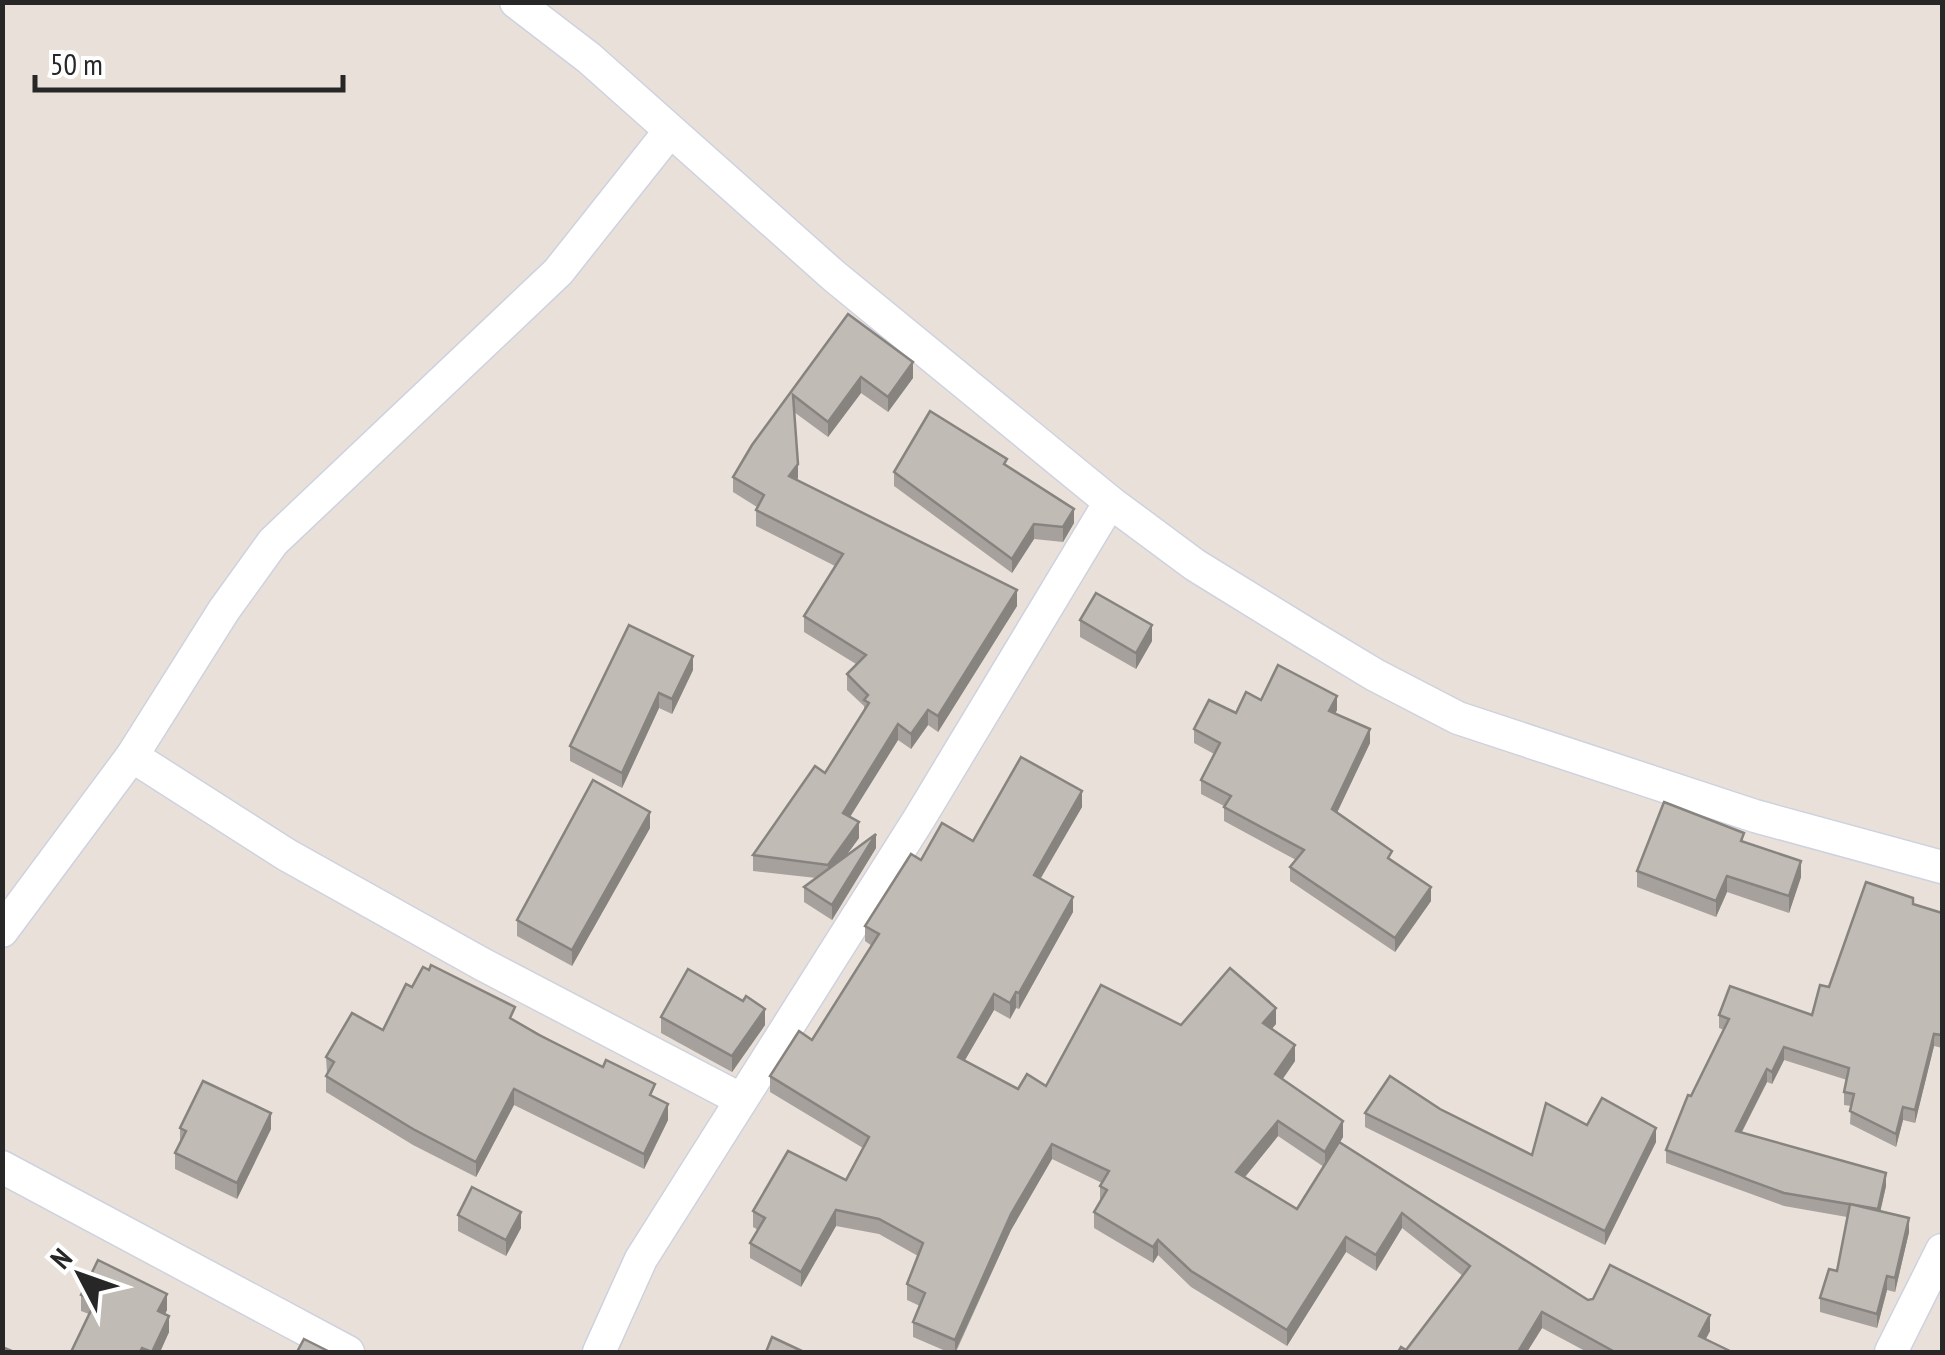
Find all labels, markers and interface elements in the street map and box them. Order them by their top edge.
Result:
scale bar [35,30,342,92]
text: 50 m [50,44,103,83]
north arrow [30,1225,130,1325]
text: N [42,1240,80,1276]

